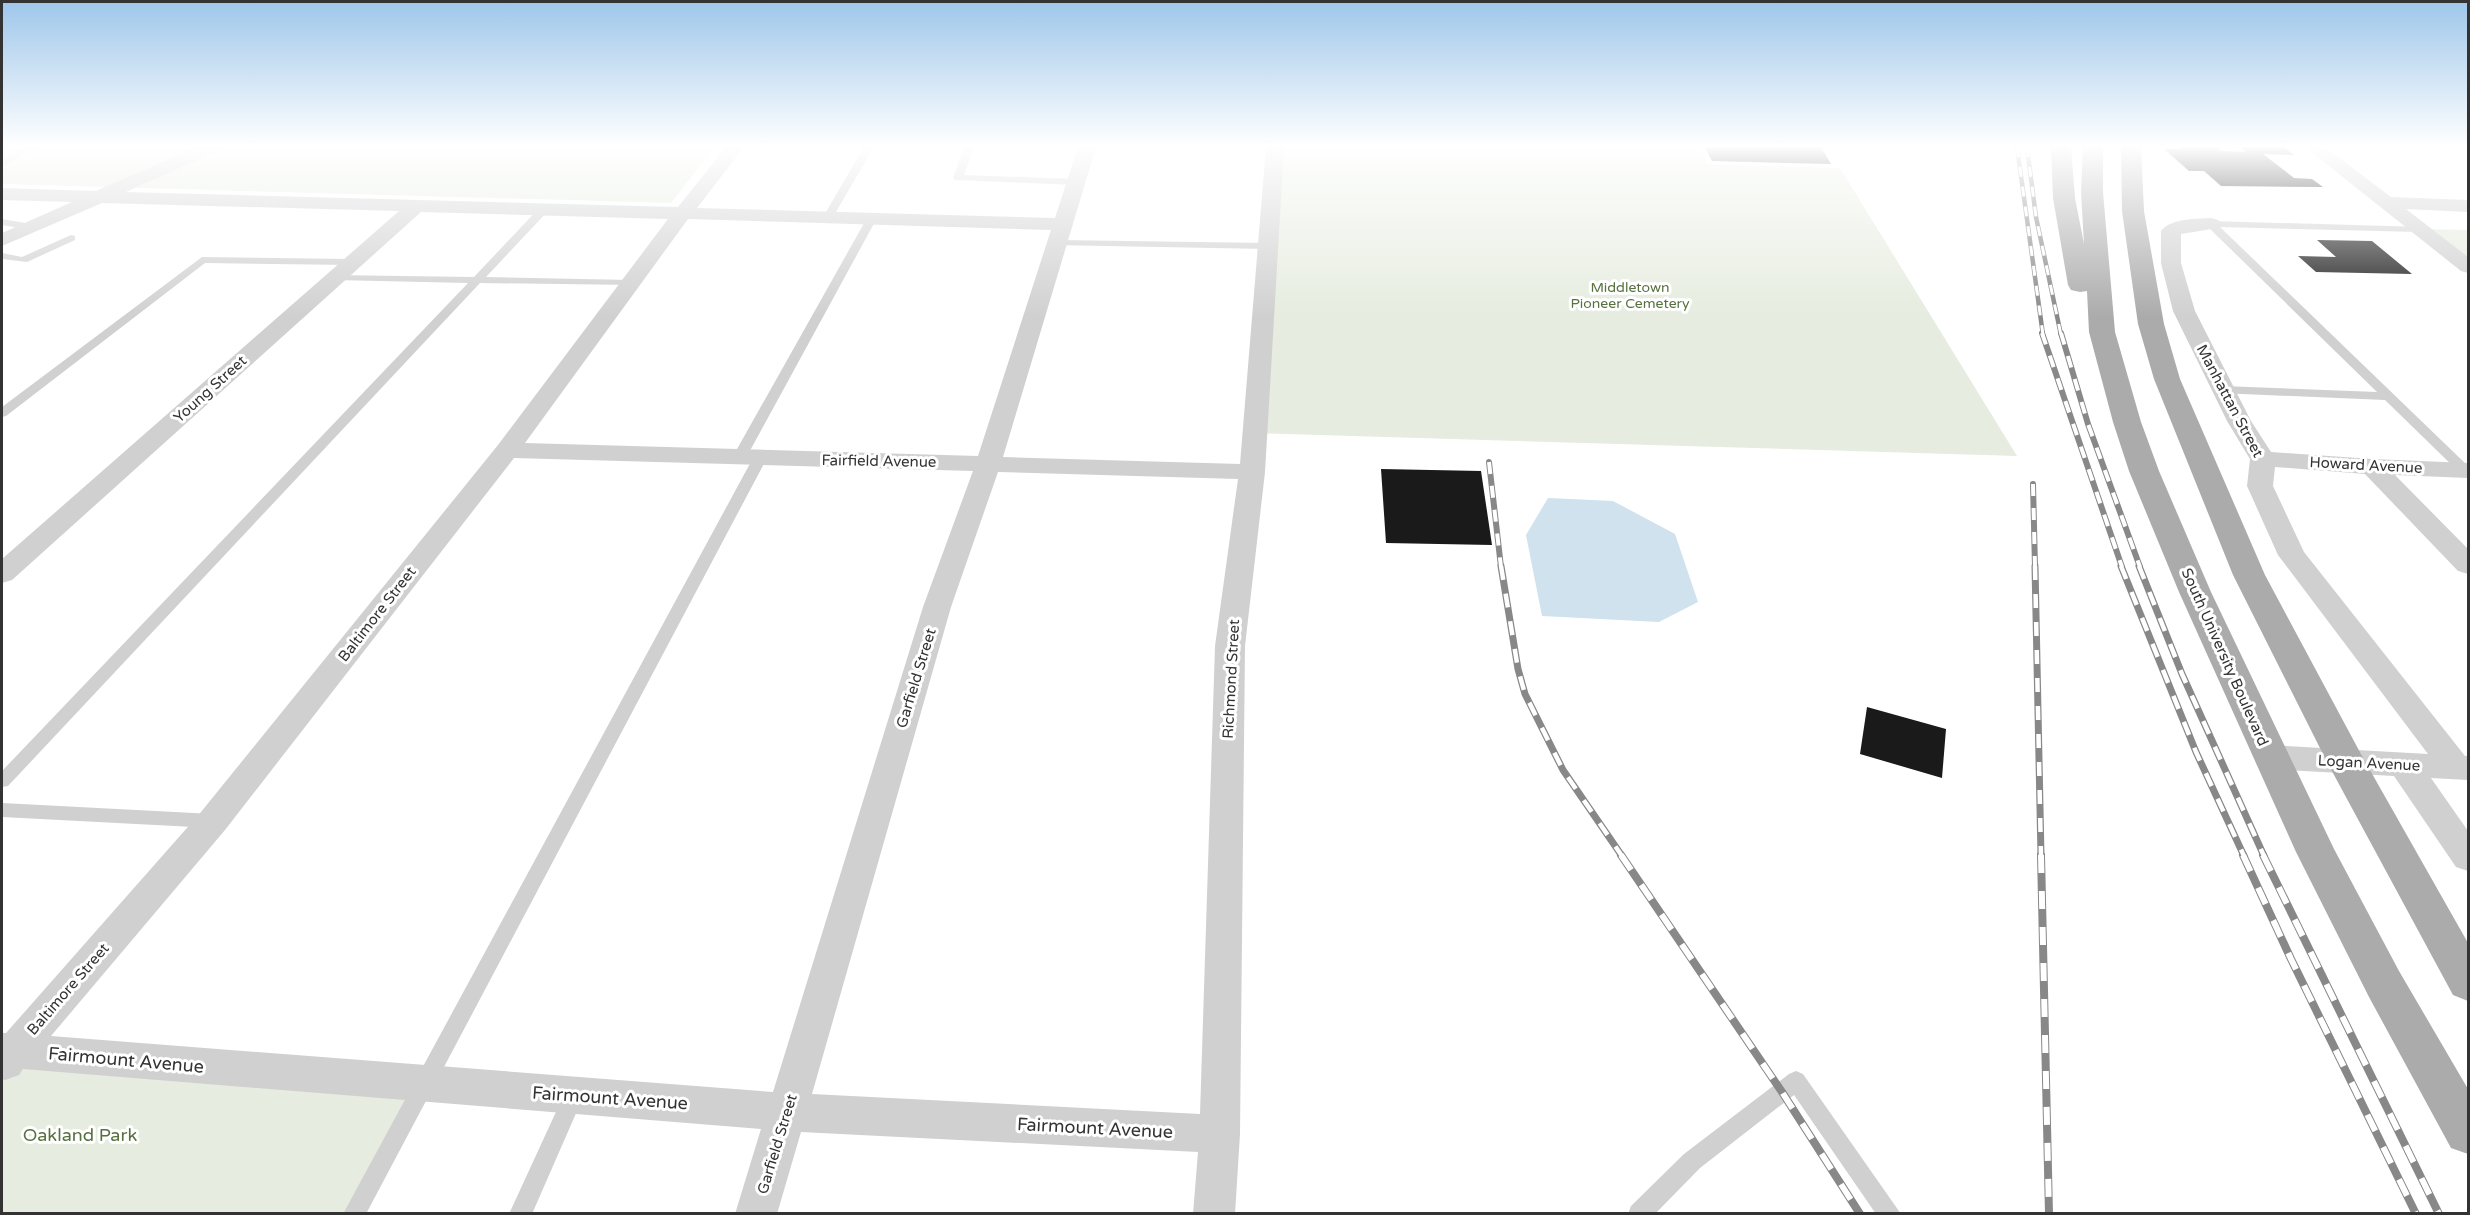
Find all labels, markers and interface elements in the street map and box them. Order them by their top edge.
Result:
park label: Middletown Pioneer Cemetery [1571,279,1690,312]
street label: Manhattan Street [2193,341,2267,461]
street label: Young Street [170,351,250,426]
street label: Fairfield Avenue [821,451,937,471]
street label: Howard Avenue [2309,453,2423,477]
street label: Baltimore Street [334,563,420,665]
street label: South University Boulevard [2178,565,2272,749]
street label: Richmond Street [1219,618,1243,739]
street label: Garfield Street [892,626,940,730]
street label: Logan Avenue [2317,751,2421,775]
street label: Baltimore Street [23,939,113,1039]
street label: Fairmount Avenue [47,1042,205,1078]
street label: Fairmount Avenue [531,1082,689,1114]
street label: Garfield Street [753,1092,801,1196]
street label: Fairmount Avenue [1016,1113,1174,1143]
park label: Oakland Park [23,1124,137,1146]

